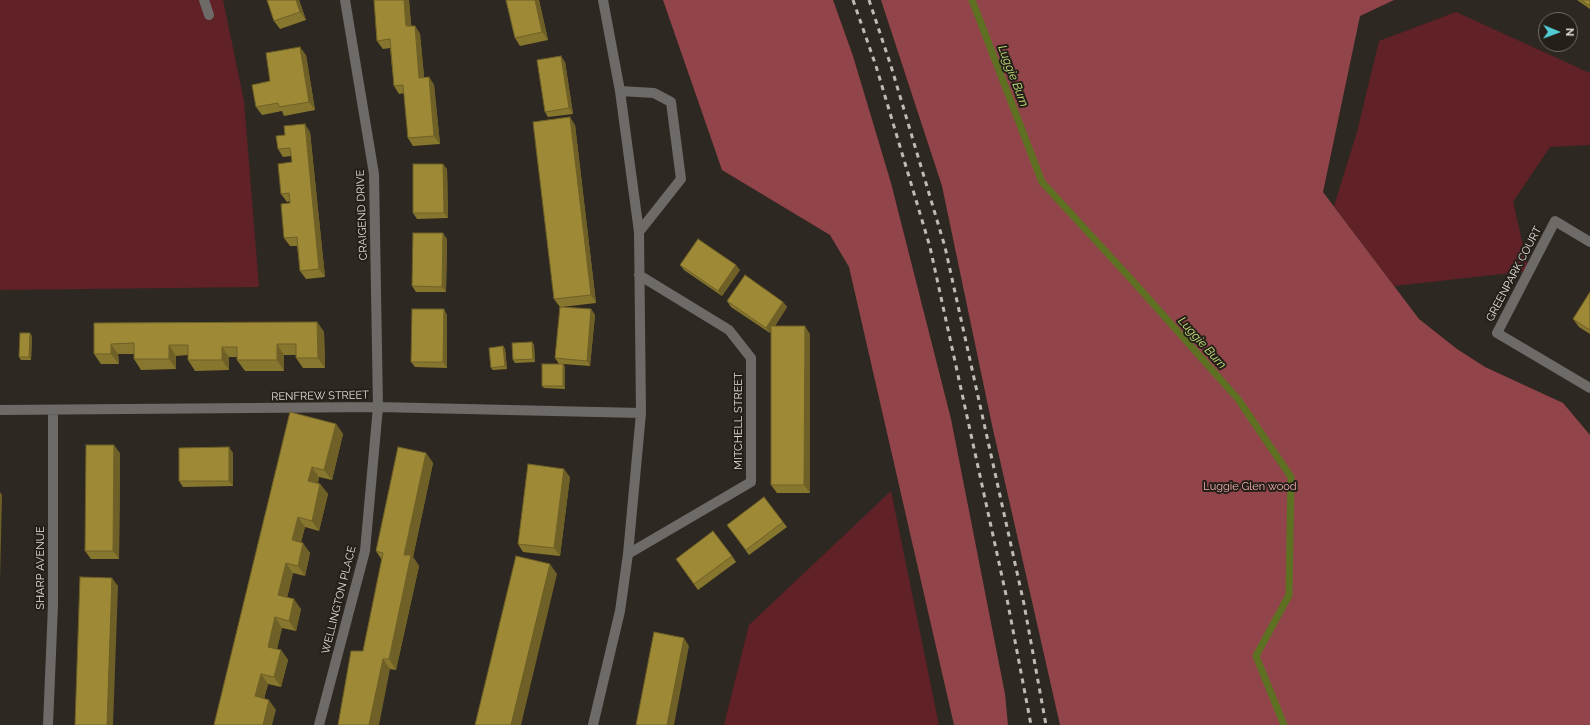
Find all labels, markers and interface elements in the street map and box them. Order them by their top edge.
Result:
north arrow [1538,12,1578,52]
text: N [1563,28,1576,37]
water label: Luggie Burn [995,43,1031,109]
street label: CRAIGEND DRIVE [354,170,370,260]
street label: GREENPARK COURT [1483,224,1545,324]
water label: Luggie Burn [1175,314,1229,372]
street label: MITCHELL STREET [732,372,746,470]
street label: RENFREW STREET [271,389,369,403]
park label: Luggie Glen wood [1203,480,1297,494]
street label: SHARP AVENUE [34,526,48,610]
street label: WELLINGTON PLACE [319,545,359,655]

